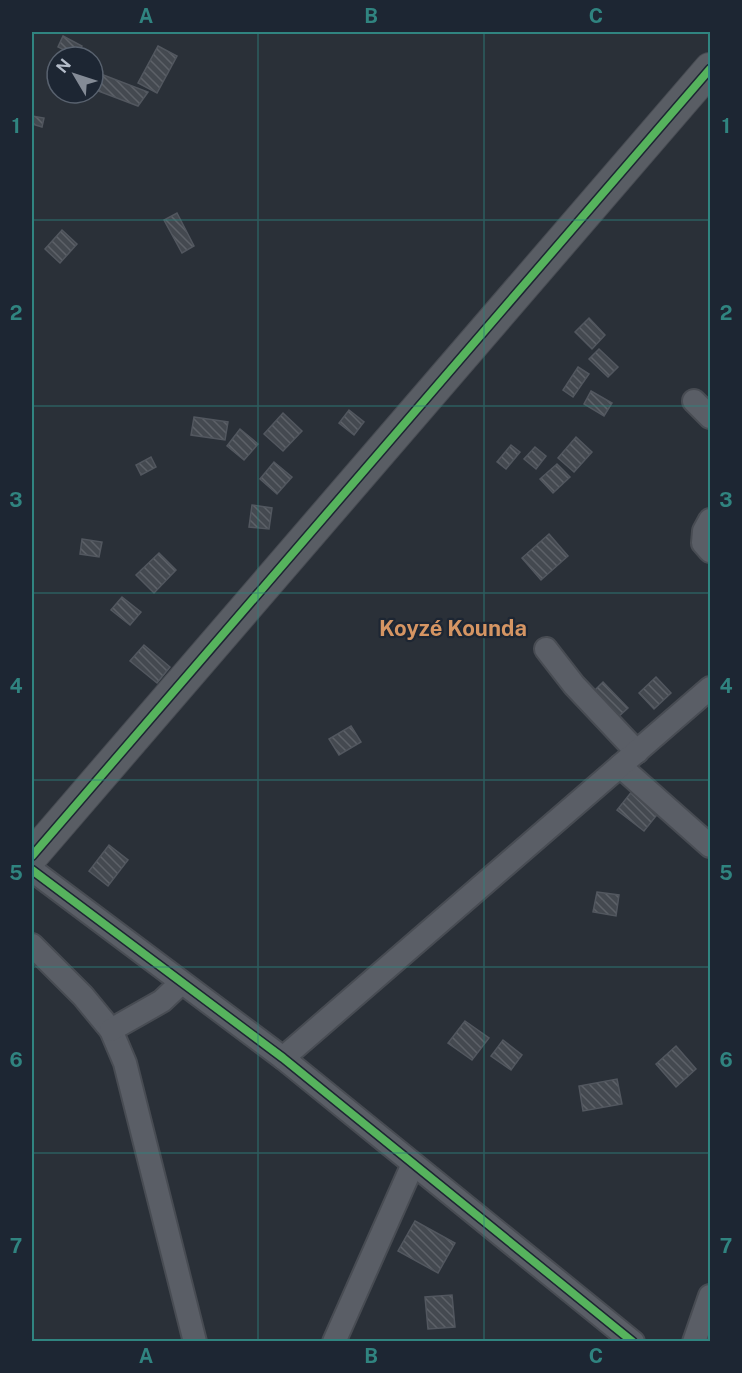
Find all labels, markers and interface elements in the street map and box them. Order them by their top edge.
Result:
text: A [139,4,153,28]
text: B [364,4,378,28]
text: C [589,4,603,28]
north arrow [45,45,105,105]
text: N [52,55,75,77]
text: 1 [12,114,20,138]
text: 1 [722,114,730,138]
text: 2 [10,301,22,325]
text: 2 [720,301,732,325]
text: 3 [9,488,23,512]
text: 3 [719,488,733,512]
district label: Koyzé Kounda [379,615,527,641]
text: 4 [9,674,23,698]
text: 4 [719,674,733,698]
text: 5 [9,861,23,885]
text: 5 [719,861,733,885]
text: 6 [9,1048,23,1072]
text: 6 [719,1048,733,1072]
text: 7 [10,1234,22,1258]
text: 7 [720,1234,732,1258]
text: A [139,1344,153,1368]
text: B [364,1344,378,1368]
text: C [589,1344,603,1368]

